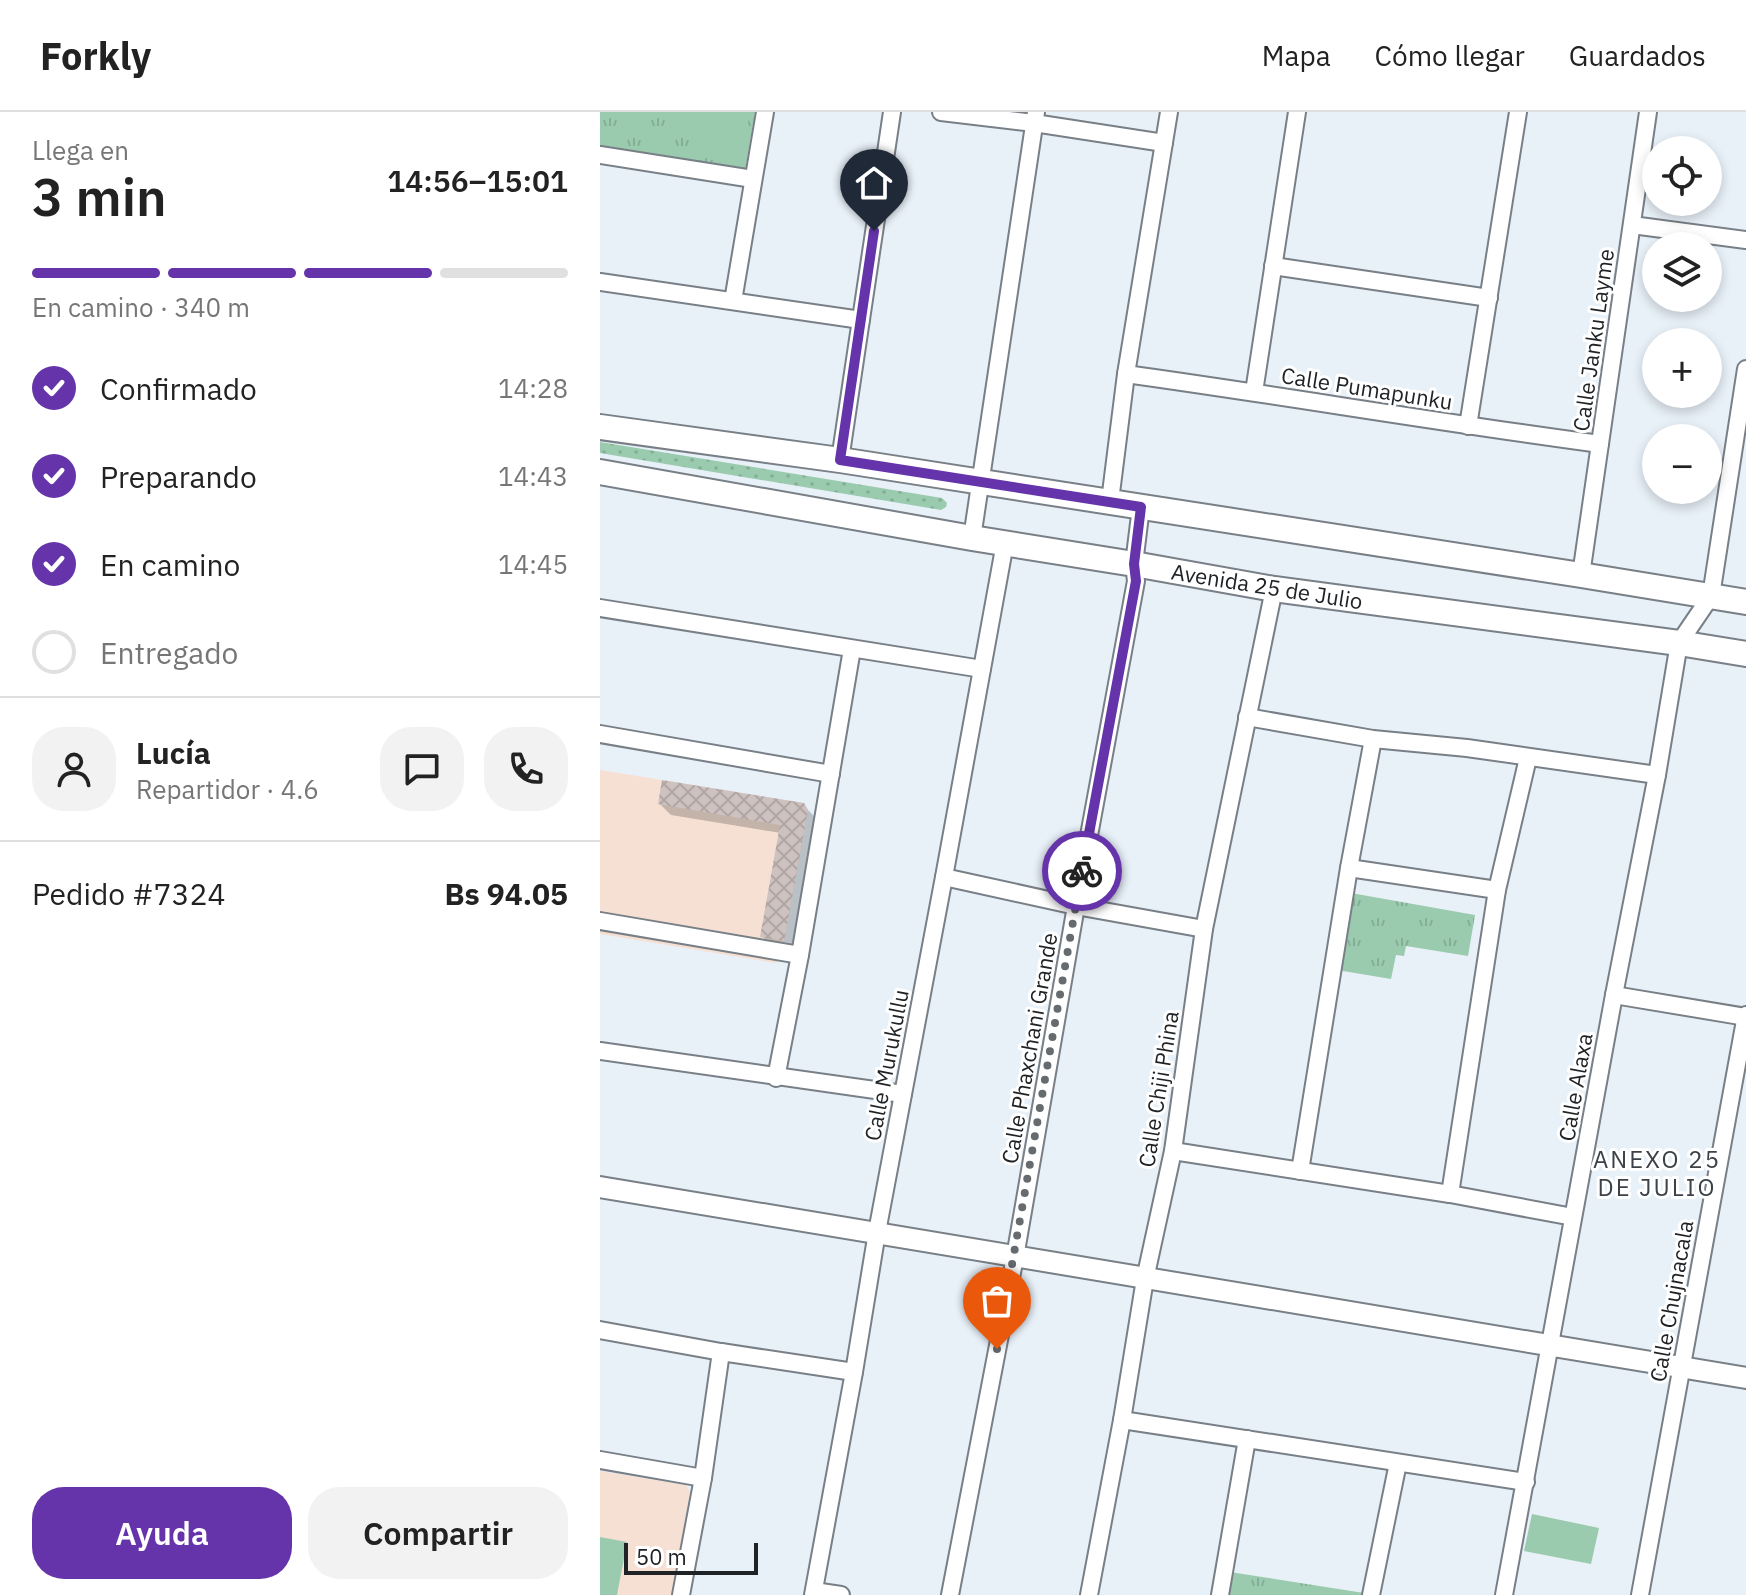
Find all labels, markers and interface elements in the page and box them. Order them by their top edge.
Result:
text: Forkly [40,31,151,80]
text: Mapa [1262,37,1331,74]
text: Cómo llegar [1375,37,1525,74]
text: Guardados [1569,37,1706,74]
text: Llega en [32,133,129,167]
map controls [1642,136,1722,504]
button: locate [1642,136,1722,216]
pin [840,149,908,231]
text: 14:56–15:01 [387,161,568,200]
icon: home [852,161,896,205]
text: 3 min [32,163,167,230]
button: layers [1642,232,1722,312]
street label: Calle Janku Layme [1566,247,1620,433]
text: En camino · 340 m [32,290,250,324]
button: + [1642,328,1722,408]
street label: Calle Pumapunku [1279,360,1455,416]
icon: check [32,366,76,410]
text: Confirmado [100,369,257,408]
text: 14:28 [498,371,568,405]
button: − [1642,424,1722,504]
icon: check [32,454,76,498]
text: Preparando [100,457,257,496]
text: 14:43 [498,459,568,493]
icon: check [32,542,76,586]
text: En camino [100,545,240,584]
text: 14:45 [498,547,568,581]
street label: Avenida 25 de Julio [1169,557,1365,615]
text: Entregado [100,633,238,672]
button: person [32,727,116,811]
button: chat [380,727,464,811]
button: phone [484,727,568,811]
text: Lucía [136,733,211,772]
text: Repartidor · 4.6 [136,772,319,806]
courier [1042,831,1122,911]
icon: bike [1060,849,1104,893]
text: Pedido #7324 [32,874,226,913]
text: Bs 94.05 [444,874,568,913]
street label: Calle Phaxchani Grande [994,930,1064,1166]
street label: Calle Murukullu [857,987,915,1143]
street label: Calle Chiji Phina [1131,1008,1185,1169]
street label: Calle Alaxa [1551,1030,1599,1143]
district label: ANEXO 25 DE JULIO [1593,1143,1721,1203]
street label: Calle Chujnacala [1643,1218,1700,1384]
pin [963,1267,1031,1349]
icon: bag [975,1279,1019,1323]
button: Ayuda [32,1487,292,1579]
button: Compartir [308,1487,568,1579]
scale bar [624,1539,758,1575]
text: 50 m [636,1542,687,1571]

